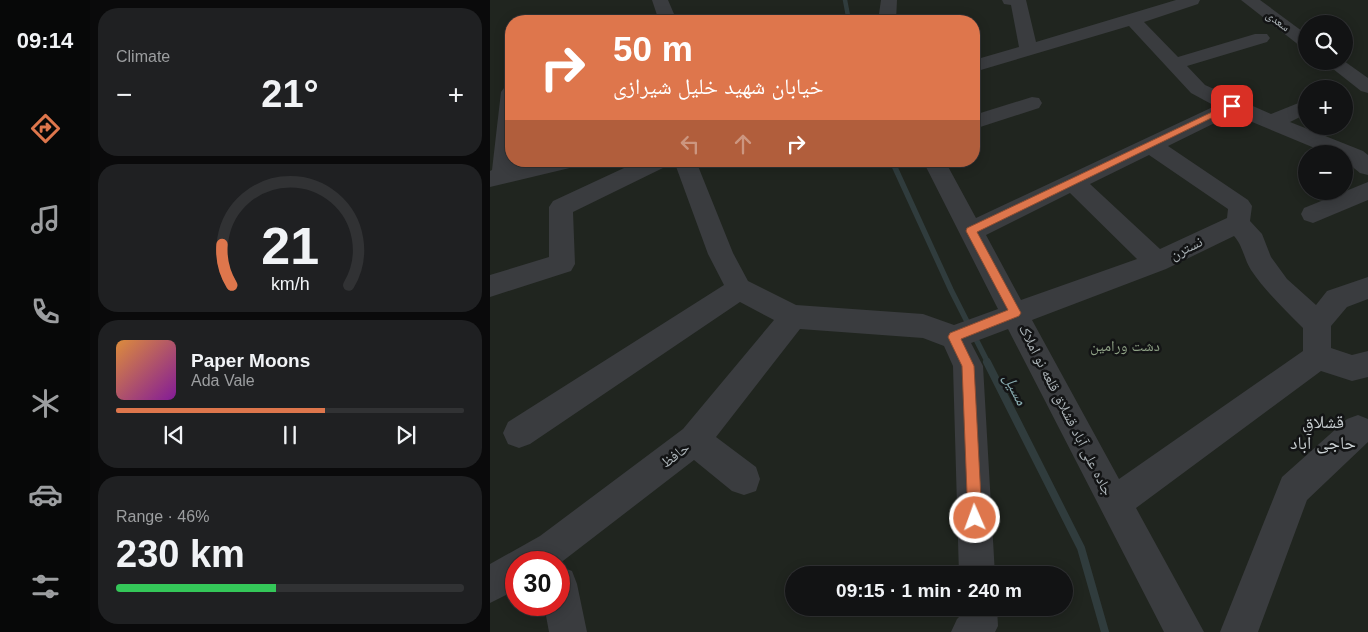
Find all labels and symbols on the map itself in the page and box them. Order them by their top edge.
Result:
street label: سعدی [1263,8,1293,34]
pin [1211,85,1253,127]
street label: نسترن [1167,232,1206,265]
street label: جاده علی آباد قشلاق قلعه نو املاک [1014,321,1117,499]
park label: دشت ورامین [1090,337,1160,356]
water label: مسیل [999,371,1031,409]
district label: قشلاق حاجی آباد [1290,412,1356,454]
street label: حافظ [657,438,693,471]
position arrow [948,491,1000,543]
speed limit sign: 30 [505,551,570,616]

